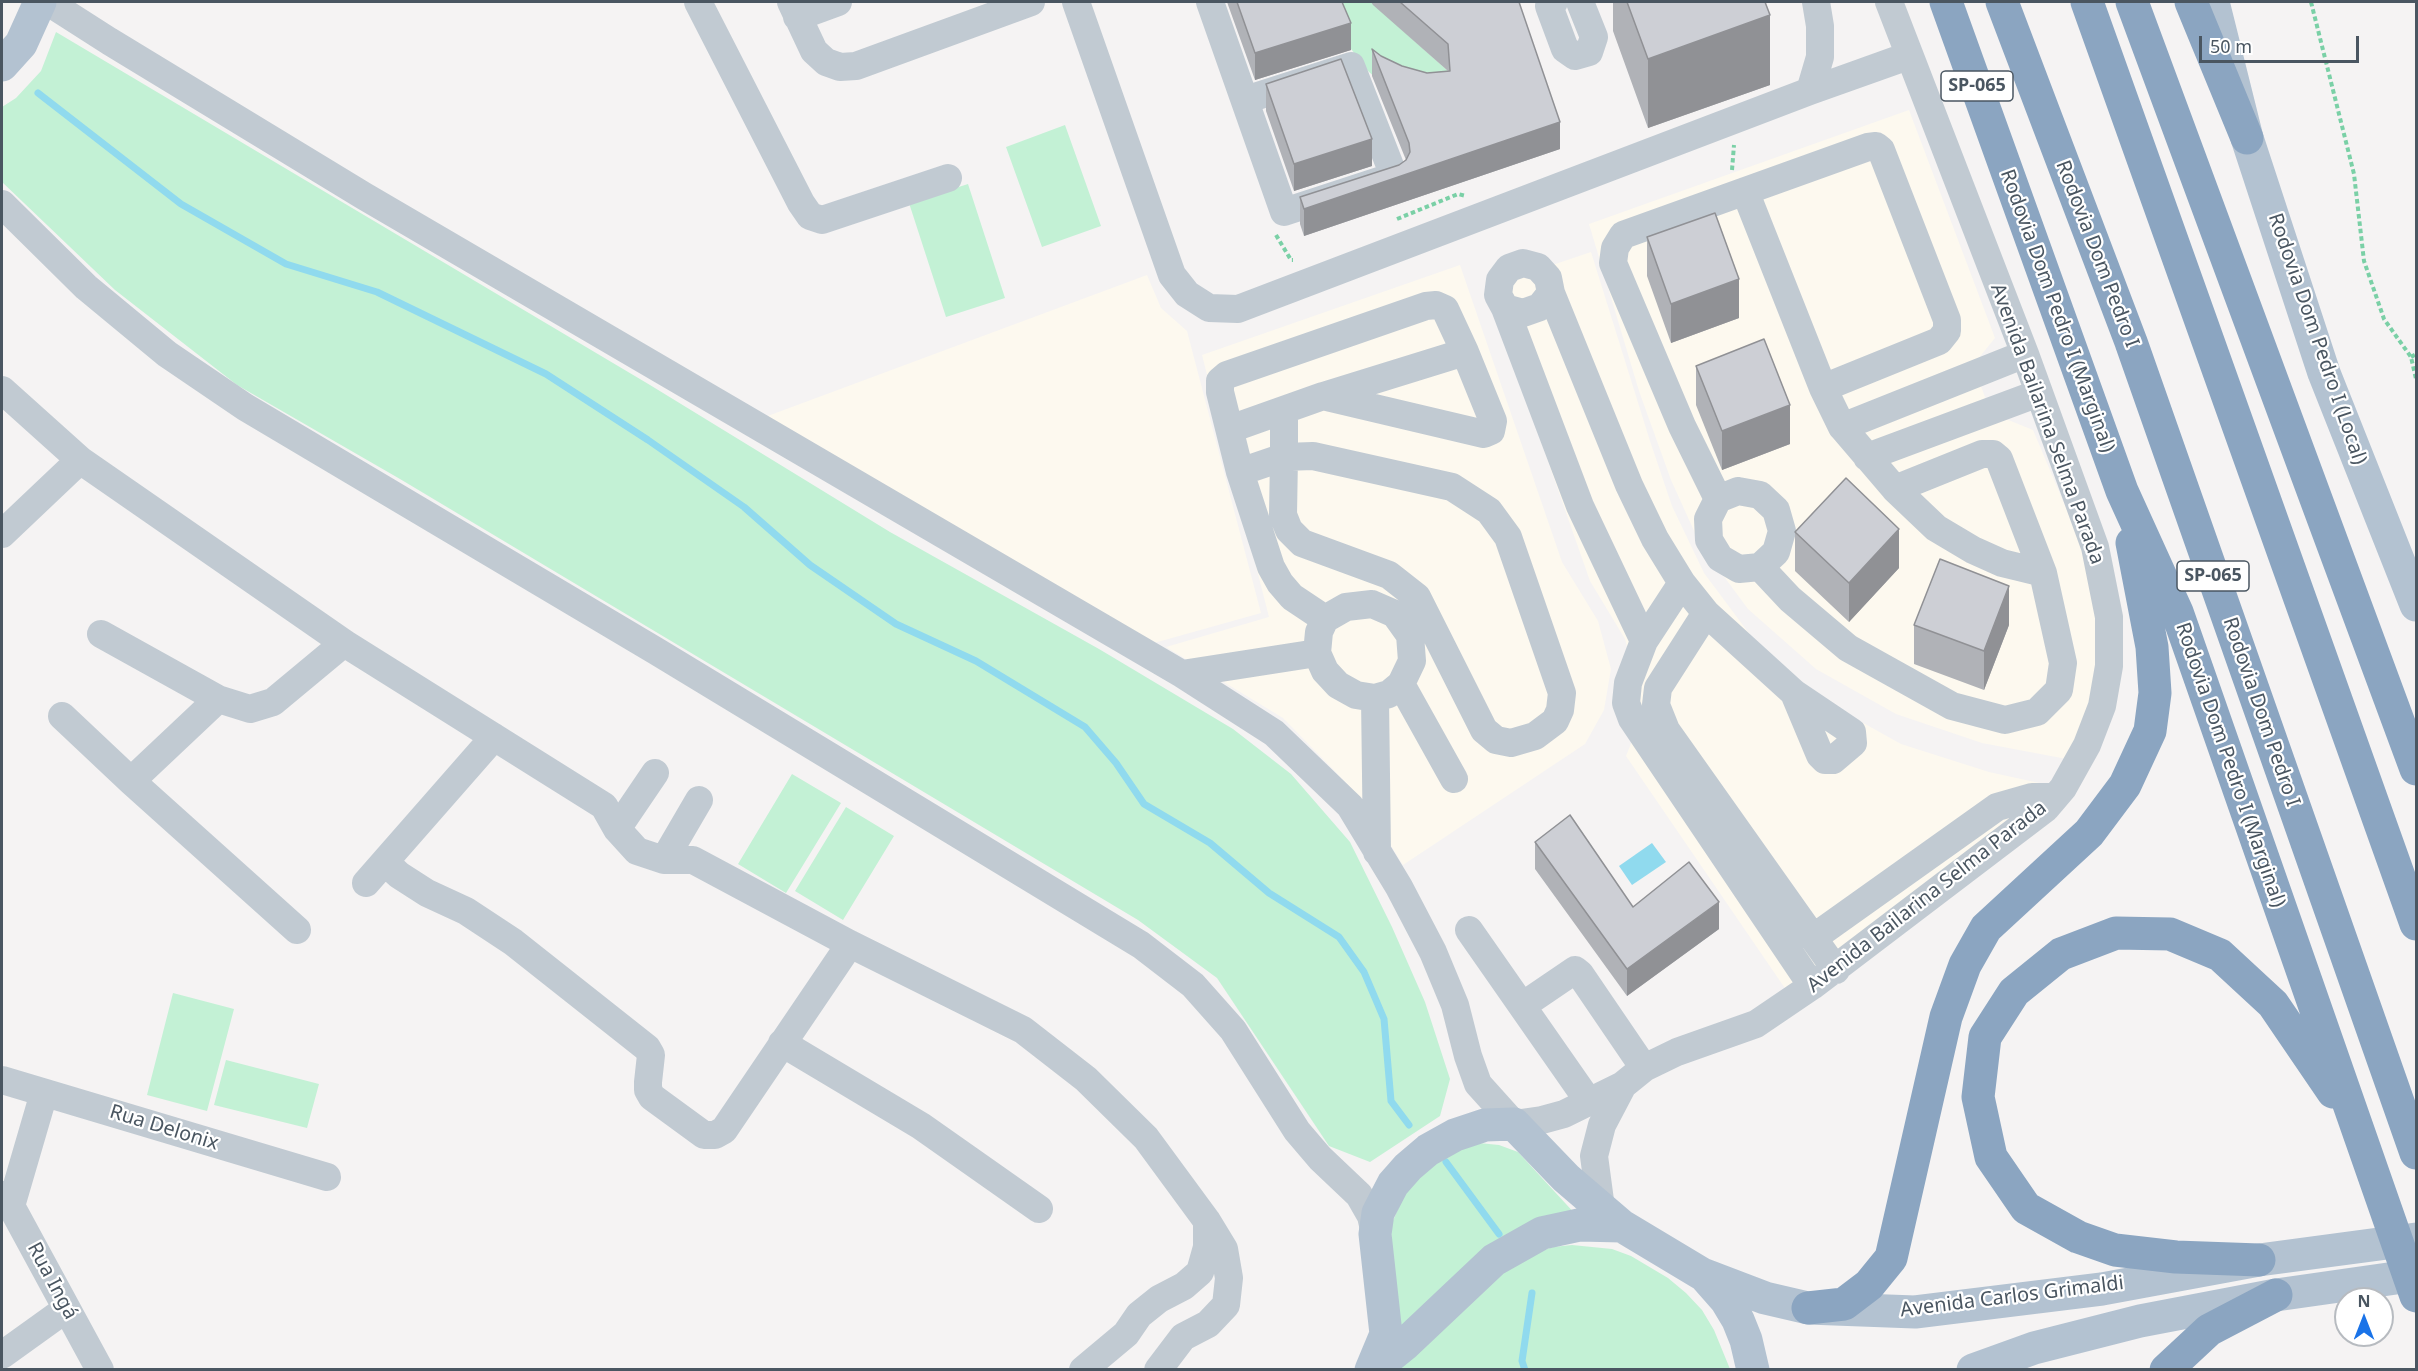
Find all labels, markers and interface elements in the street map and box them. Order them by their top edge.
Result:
scale bar [2202,24,2362,62]
text: 50 m [2210,34,2252,58]
road number: SP-065 [1941,71,2013,101]
street label: Rodovia Dom Pedro I [2050,157,2144,351]
street label: Rodovia Dom Pedro I (Marginal) [1995,166,2119,456]
street label: Rodovia Dom Pedro I (Local) [2263,210,2371,468]
street label: Avenida Bailarina Selma Parada [1985,280,2109,568]
road number: SP-065 [2177,561,2249,591]
street label: Rodovia Dom Pedro I [2217,614,2305,810]
street label: Rodovia Dom Pedro I (Marginal) [2170,620,2290,910]
street label: Avenida Bailarina Selma Parada [1803,796,2051,998]
street label: Rua Delonix [107,1100,221,1156]
street label: Rua Ingá [22,1238,82,1324]
street label: Avenida Carlos Grimaldi [1899,1271,2125,1323]
north arrow [2334,1287,2394,1347]
text: N [2357,1290,2371,1312]

